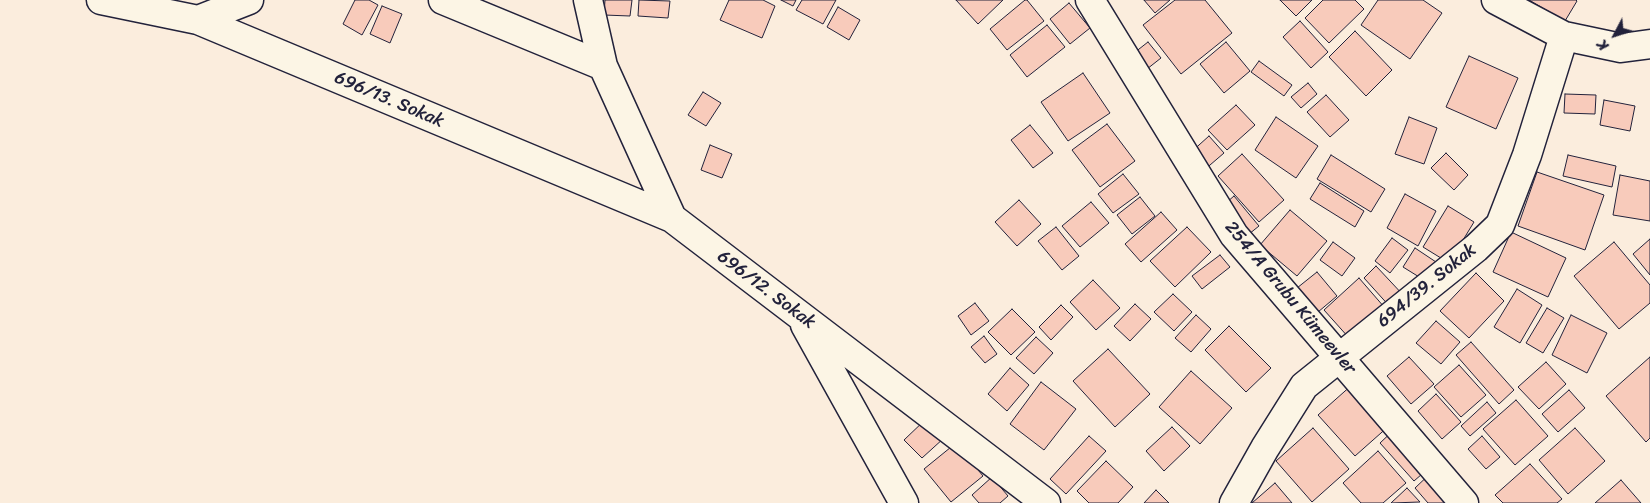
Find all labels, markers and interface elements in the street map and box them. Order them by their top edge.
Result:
north arrow [1590,10,1640,60]
text: K [1591,34,1615,56]
street label: 696/13. Sokak [331,67,447,133]
street label: 254/A Grubu Kümeevler [1220,217,1360,379]
street label: 694/39. Sokak [1373,240,1481,332]
street label: 696/12. Sokak [713,246,819,334]

